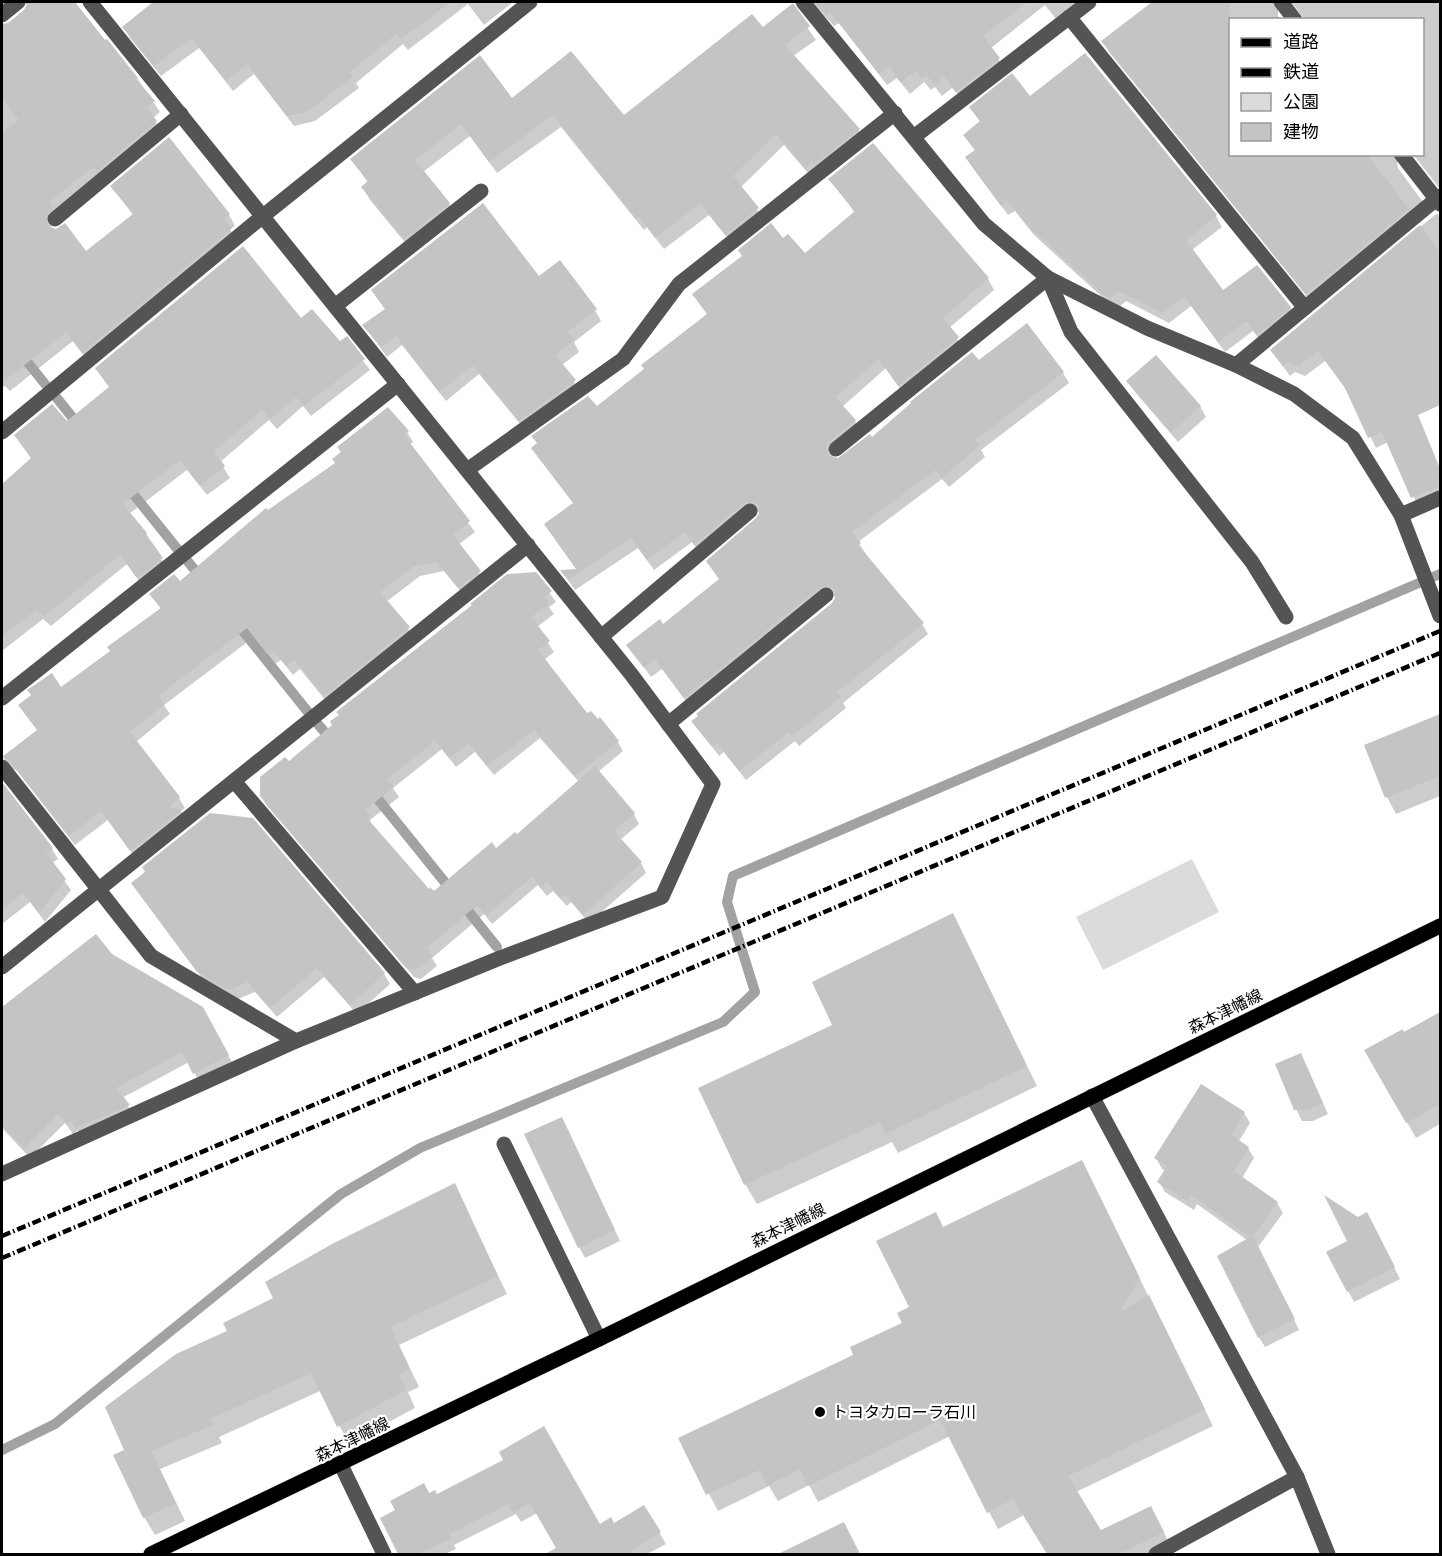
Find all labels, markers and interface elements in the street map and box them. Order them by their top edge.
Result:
legend [1229,18,1424,156]
text: 道路 [1283,32,1319,52]
text: 鉄道 [1283,62,1319,82]
text: 公園 [1283,92,1319,112]
text: 建物 [1283,122,1319,142]
street label: 森本津幡線 [1186,986,1265,1037]
street label: 森本津幡線 [749,1200,828,1251]
place label: トヨタカローラ石川 [832,1404,976,1421]
marker: トヨタカローラ石川 [813,1405,827,1419]
street label: 森本津幡線 [313,1414,392,1465]

